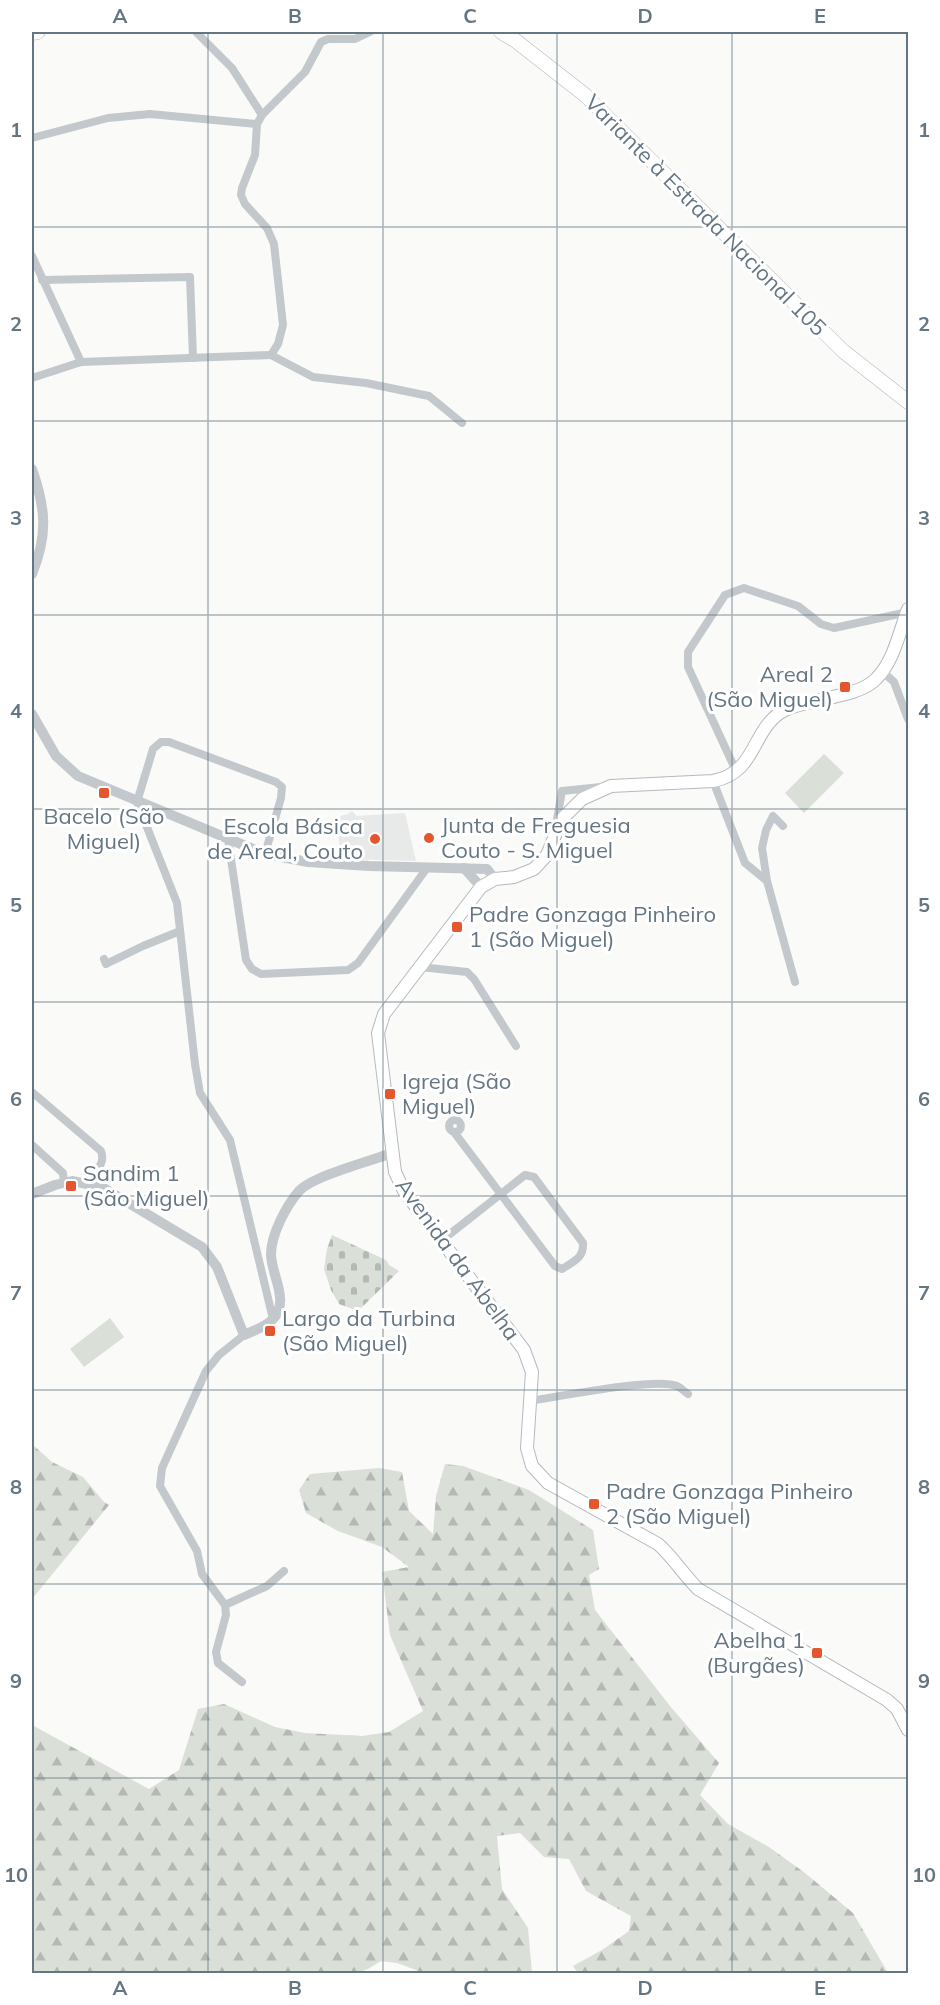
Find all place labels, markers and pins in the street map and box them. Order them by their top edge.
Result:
place label: Areal 2 (São Miguel) [707,660,833,713]
marker: Areal 2 (São Miguel) [838,680,852,694]
marker: Bacelo (São Miguel) [97,786,111,800]
place label: Bacelo (São Miguel) [44,802,164,855]
place label: Junta de Freguesia Couto - S. Miguel [441,811,631,864]
place label: Escola Básica de Areal, Couto [207,812,363,865]
marker: Junta de Freguesia Couto - S. Miguel [422,831,436,845]
marker: Escola Básica de Areal, Couto [368,832,382,846]
place label: Padre Gonzaga Pinheiro 1 (São Miguel) [469,900,716,953]
marker: Padre Gonzaga Pinheiro 1 (São Miguel) [450,920,464,934]
place label: Igreja (São Miguel) [402,1067,511,1120]
marker: Igreja (São Miguel) [383,1087,397,1101]
place label: Sandim 1 (São Miguel) [83,1159,209,1212]
marker: Sandim 1 (São Miguel) [64,1179,78,1193]
place label: Largo da Turbina (São Miguel) [282,1304,456,1357]
marker: Largo da Turbina (São Miguel) [263,1324,277,1338]
place label: Padre Gonzaga Pinheiro 2 (São Miguel) [606,1477,853,1530]
marker: Padre Gonzaga Pinheiro 2 (São Miguel) [587,1497,601,1511]
place label: Abelha 1 (Burgães) [706,1626,805,1679]
marker: Abelha 1 (Burgães) [810,1646,824,1660]

